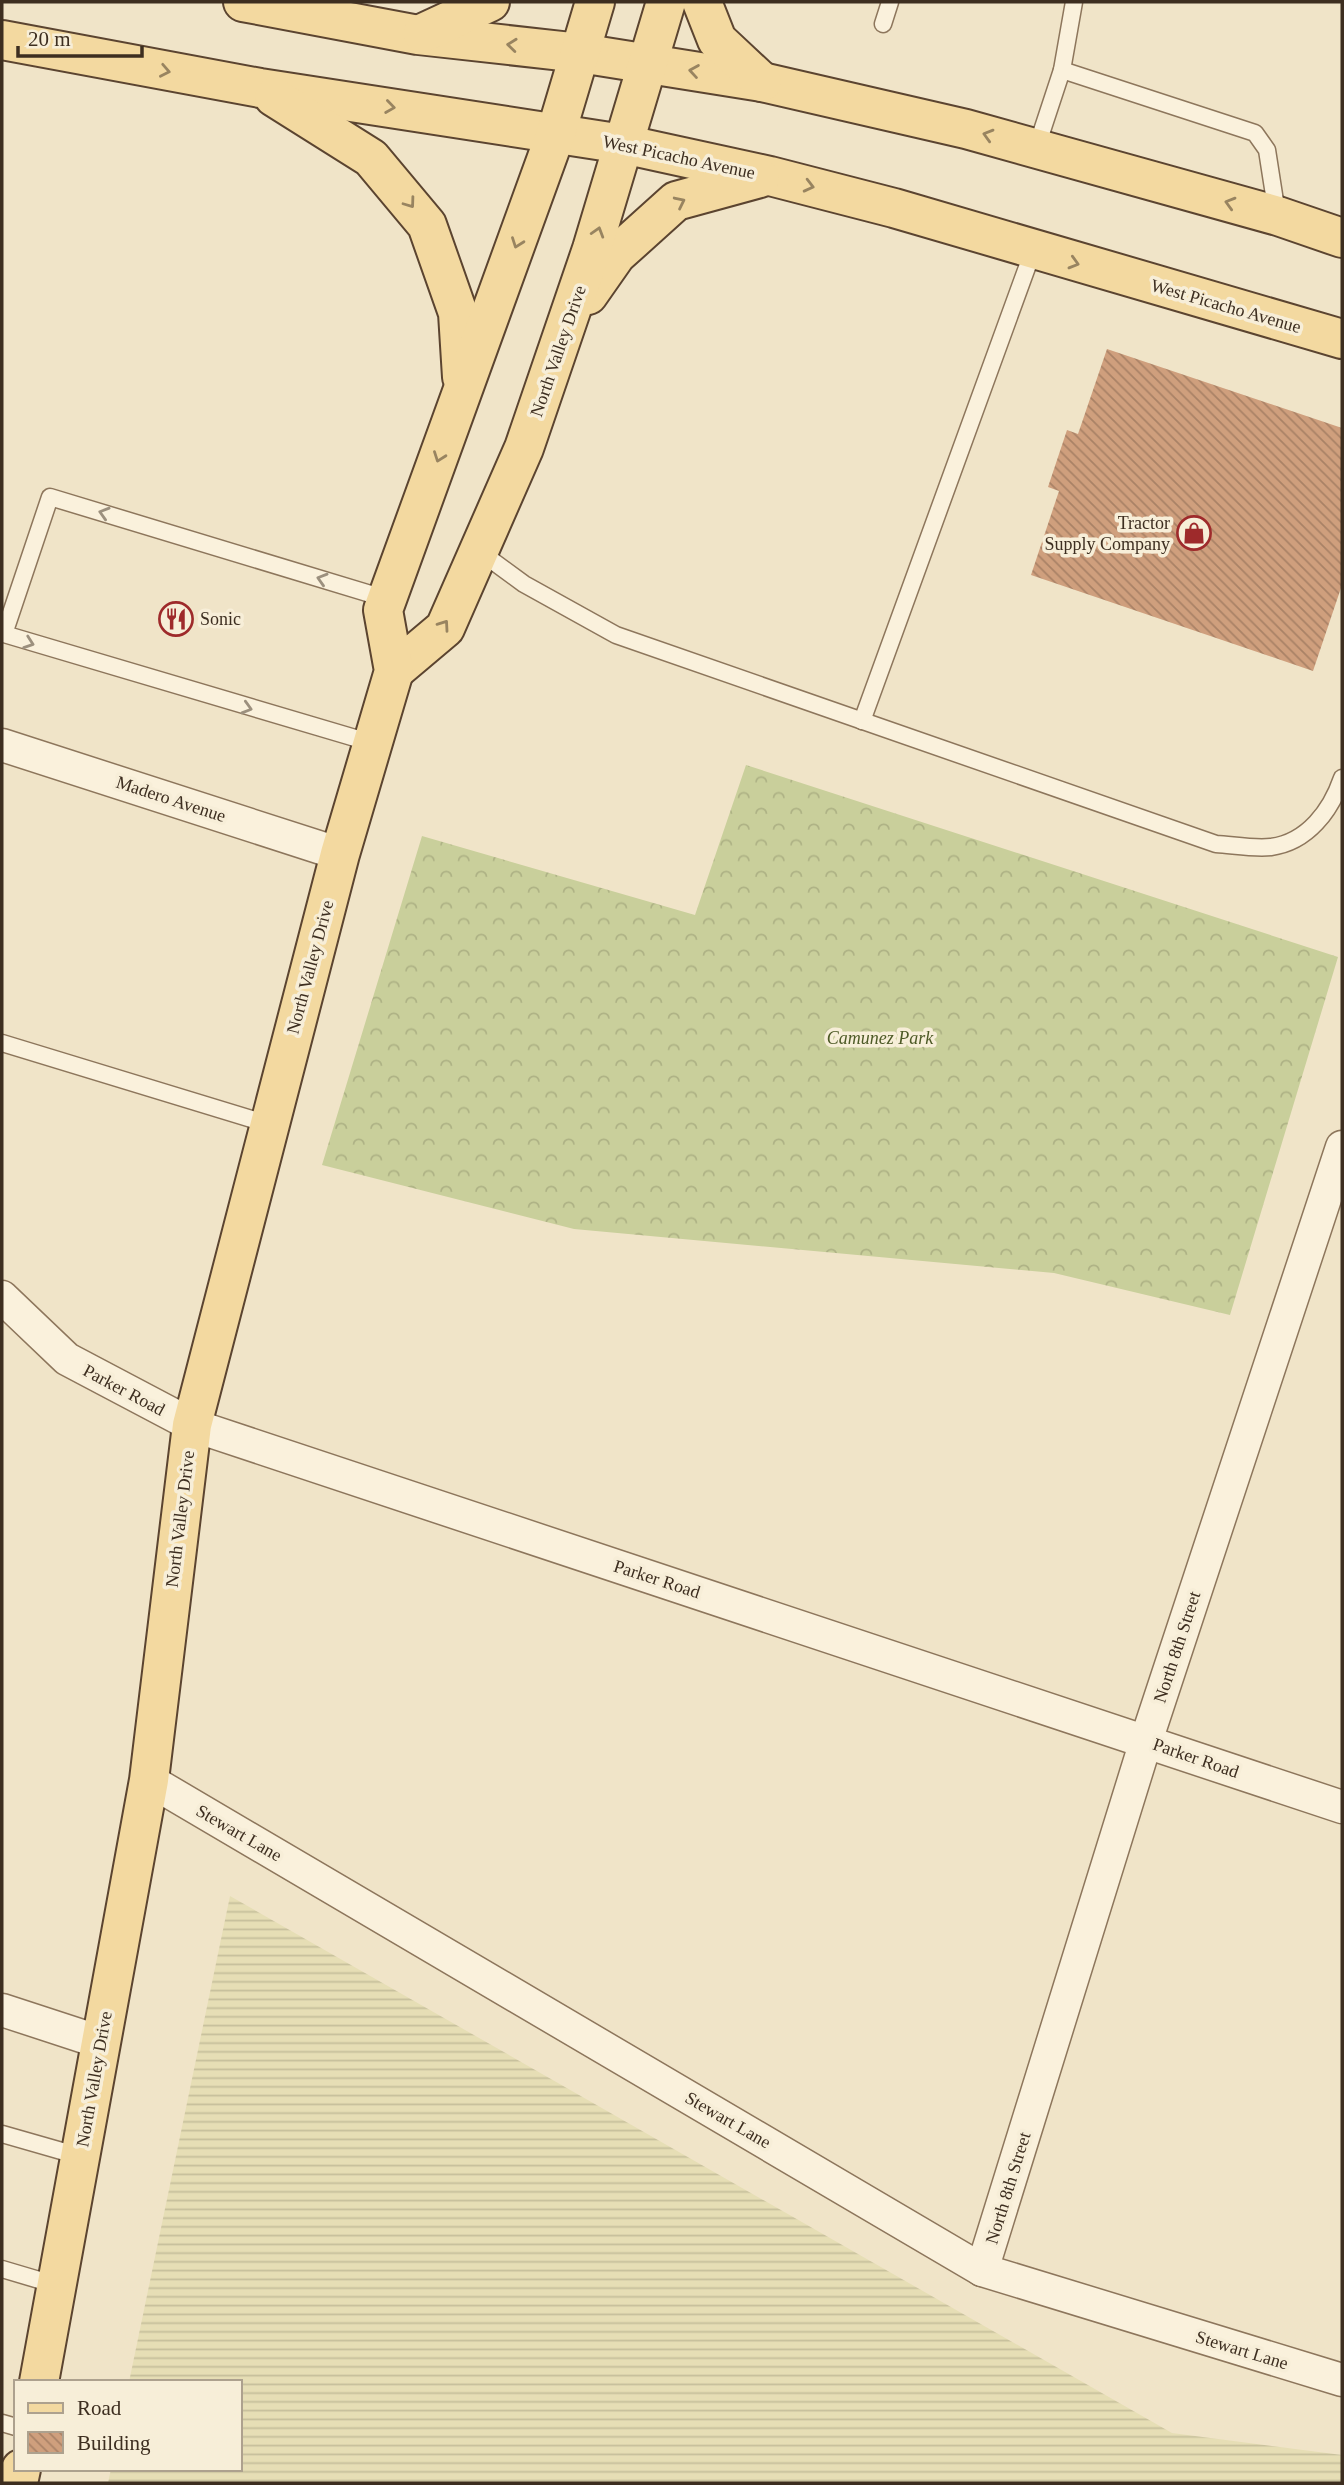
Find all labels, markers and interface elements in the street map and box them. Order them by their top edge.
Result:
scale bar [18,14,142,58]
text: 20 m [28,27,71,51]
one-way arrow [506,38,518,53]
one-way arrow [159,63,171,78]
one-way arrow [688,64,700,79]
one-way arrow [384,100,396,115]
one-way arrow [982,129,994,143]
street label: West Picacho Avenue [601,131,757,183]
one-way arrow [803,178,815,192]
one-way arrow [402,195,415,208]
one-way arrow [673,197,686,210]
one-way arrow [1225,197,1237,211]
one-way arrow [589,226,604,238]
one-way arrow [511,236,525,248]
one-way arrow [1068,255,1080,269]
street label: West Picacho Avenue [1149,275,1303,337]
street label: North Valley Drive [526,283,590,419]
one-way arrow [433,450,447,462]
one-way arrow [98,507,110,522]
place label: Tractor Supply Company [1044,513,1170,554]
shop icon: Tractor Supply Company [1175,514,1213,552]
one-way arrow [316,573,328,588]
restaurant icon: Sonic [157,600,195,638]
place label: Sonic [200,609,241,629]
one-way arrow [435,620,448,633]
one-way arrow [23,635,35,649]
one-way arrow [241,699,253,714]
street label: Madero Avenue [114,772,228,826]
street label: North Valley Drive [283,898,337,1036]
park label: Camunez Park [827,1028,934,1048]
street label: Parker Road [80,1360,168,1420]
street label: North Valley Drive [162,1449,198,1589]
street label: Parker Road [611,1556,703,1602]
street label: North 8th Street [1150,1589,1204,1705]
street label: Parker Road [1150,1734,1242,1782]
street label: Stewart Lane [193,1800,285,1866]
street label: North Valley Drive [72,2009,116,2149]
street label: Stewart Lane [682,2087,774,2153]
street label: North 8th Street [981,2130,1035,2246]
street label: Stewart Lane [1193,2326,1291,2374]
legend [14,2380,242,2471]
text: Road [77,2396,122,2420]
text: Building [77,2431,151,2455]

